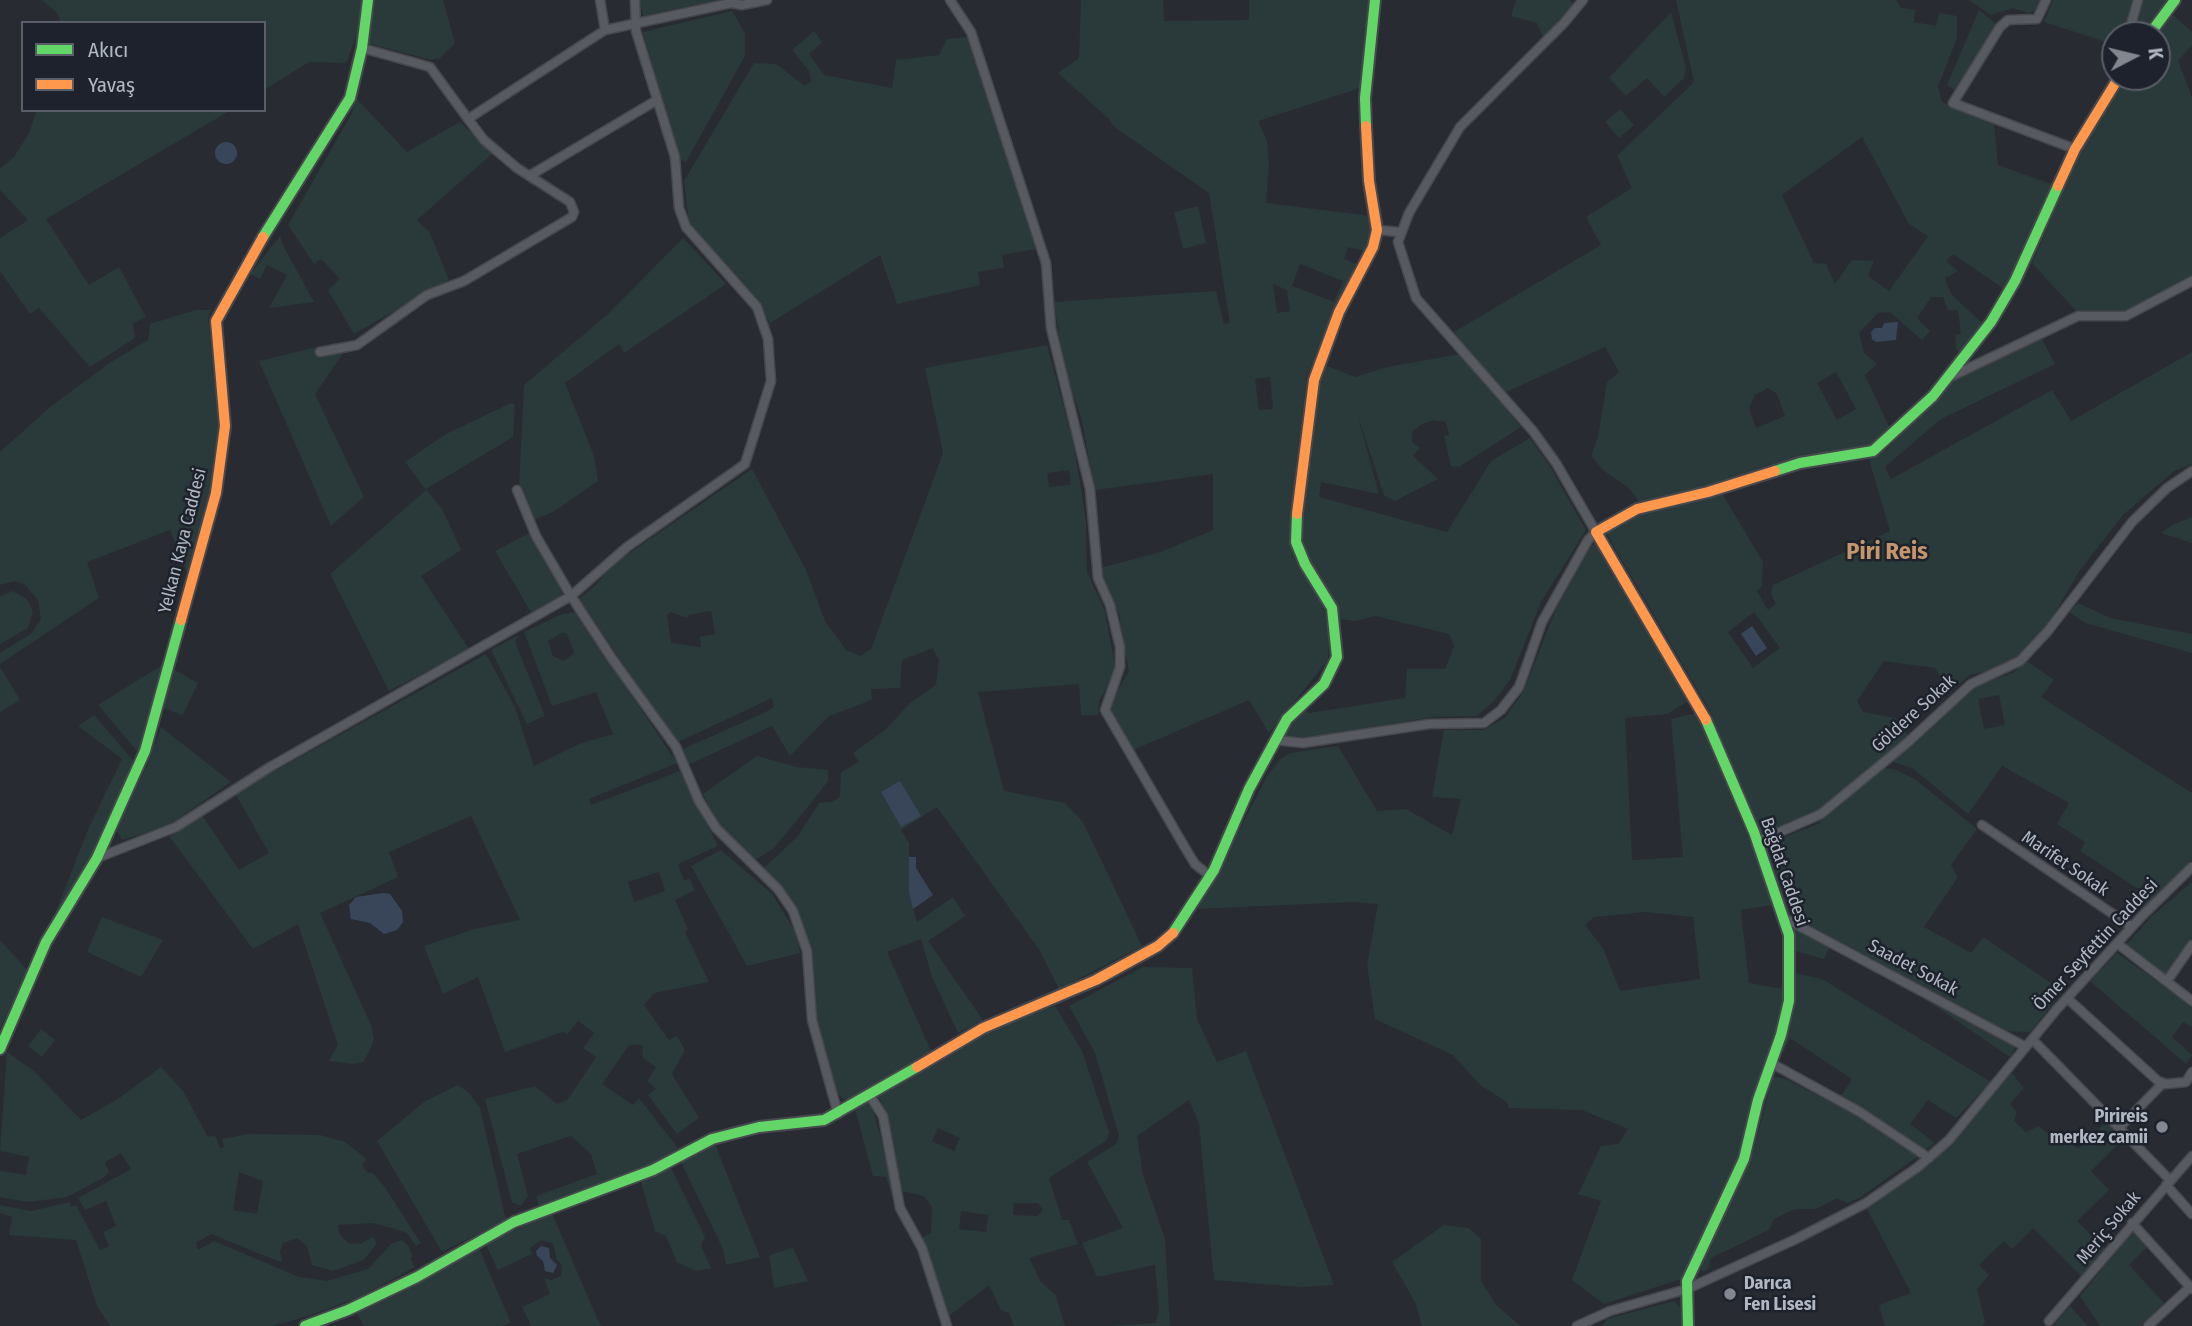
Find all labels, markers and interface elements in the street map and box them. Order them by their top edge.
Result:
legend [21,21,266,112]
north arrow [2101,21,2171,91]
text: Akıcı [88,37,128,63]
text: K [2143,47,2167,60]
text: Yavaş [88,72,135,98]
street label: Yelkan Kaya Caddesi [154,466,212,616]
district label: Piri Reis [1846,538,1928,566]
street label: Göldere Sokak [1868,671,1960,757]
street label: Bağdat Caddesi [1755,815,1813,929]
street label: Marifet Sokak [2017,827,2113,901]
street label: Ömer Seyfettin Caddesi [2029,874,2163,1016]
street label: Saadet Sokak [1864,935,1962,1001]
place label: Pirireis merkez camii [2050,1106,2148,1148]
marker: Pirireis merkez camii [2154,1119,2170,1135]
street label: Meriç Sokak [2072,1187,2146,1269]
place label: Darıca Fen Lisesi [1744,1273,1816,1316]
marker: Darıca Fen Lisesi [1722,1286,1738,1302]

